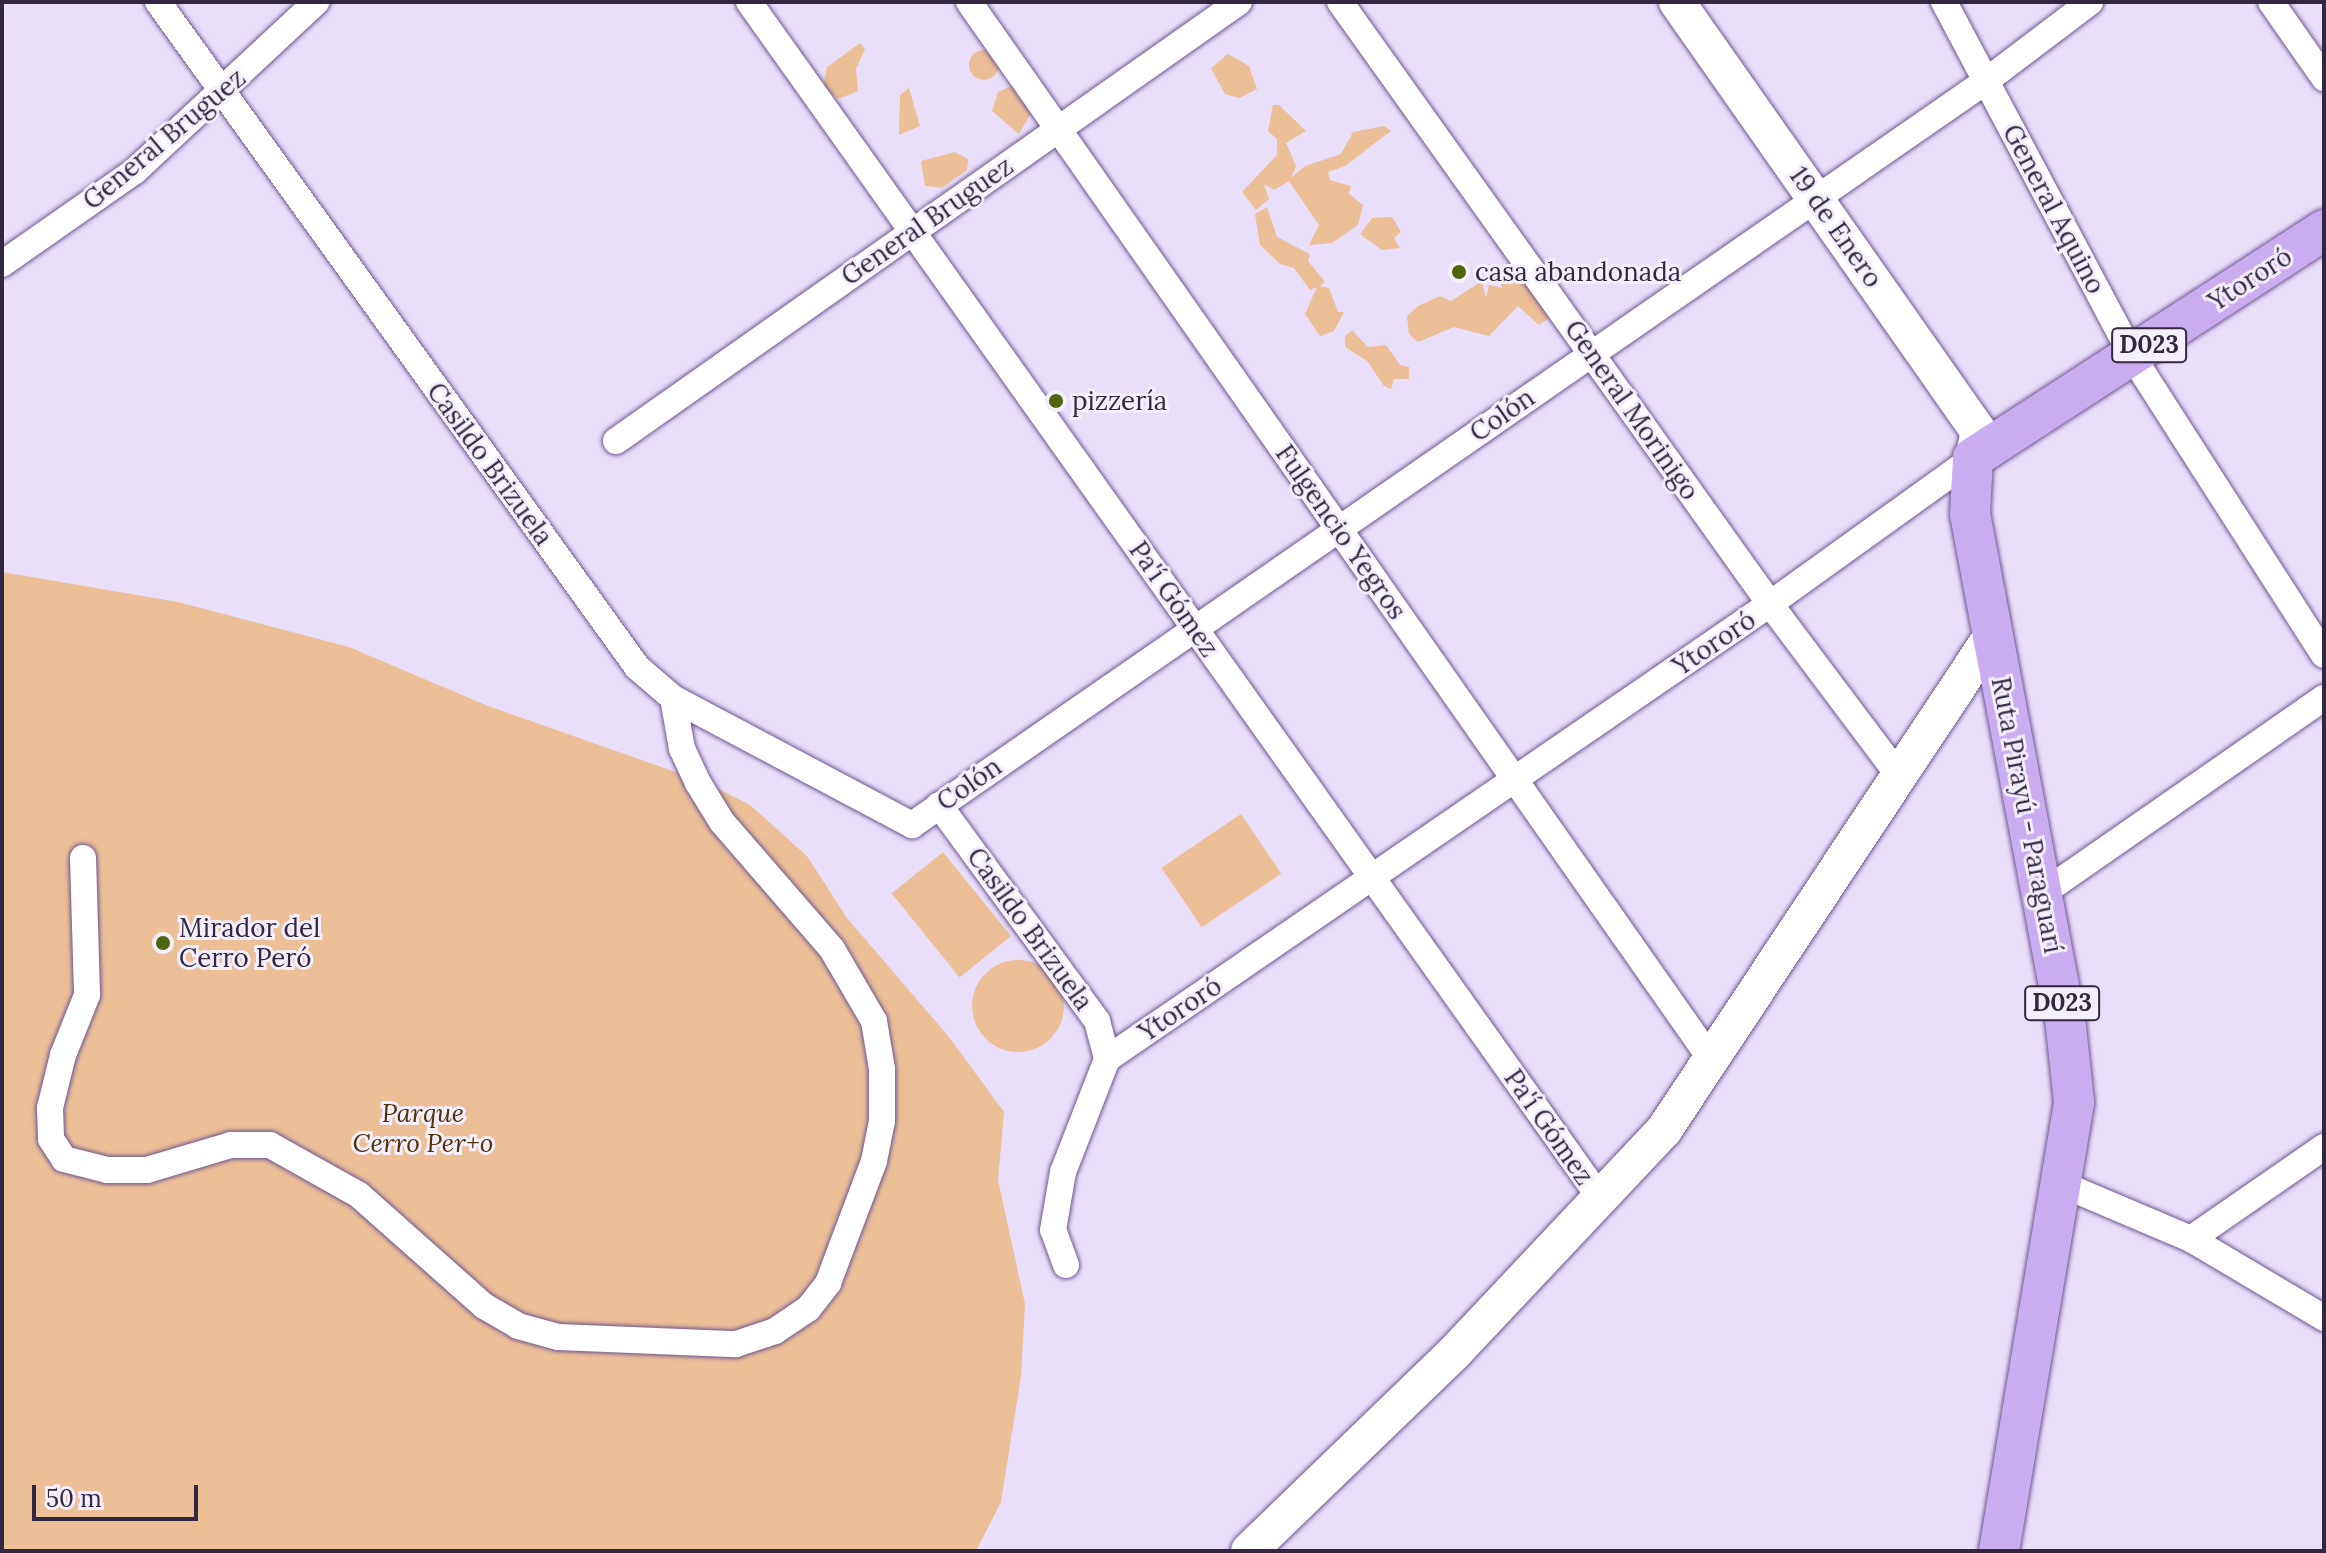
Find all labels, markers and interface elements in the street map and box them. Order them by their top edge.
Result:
street label: General Bruguez [77,62,251,216]
street label: General Aquino [1996,119,2112,299]
street label: General Bruguez [835,150,1019,292]
street label: 19 de Enero [1783,161,1889,293]
street label: Ytororó [2202,240,2298,318]
place label: casa abandonada [1475,256,1681,288]
marker: casa abandonada [1450,263,1468,281]
street label: General Morinigo [1558,314,1706,506]
road number: D023 [2111,325,2187,365]
street label: Casildo Brizuela [421,377,559,551]
street label: Colón [1464,382,1540,448]
place label: pizzería [1072,385,1167,417]
marker: pizzería [1047,392,1065,410]
street label: Fulgencio Yegros [1269,439,1413,625]
street label: Pa'í Gómez [1123,535,1225,663]
street label: Ytororó [1666,604,1762,682]
street label: Ruta Pirayú - Paraguarí [1985,674,2069,956]
street label: Colón [931,751,1007,817]
street label: Casildo Brizuela [961,842,1099,1016]
place label: Mirador del Cerro Peró [179,912,320,974]
marker: Mirador del Cerro Peró [154,934,172,952]
street label: Ytororó [1132,970,1228,1048]
road number: D023 [2024,983,2100,1023]
street label: Pa'í Gómez [1498,1063,1600,1191]
park label: Parque Cerro Per+o [353,1097,493,1158]
scale bar [36,1469,202,1519]
text: 50 m [46,1483,102,1514]

